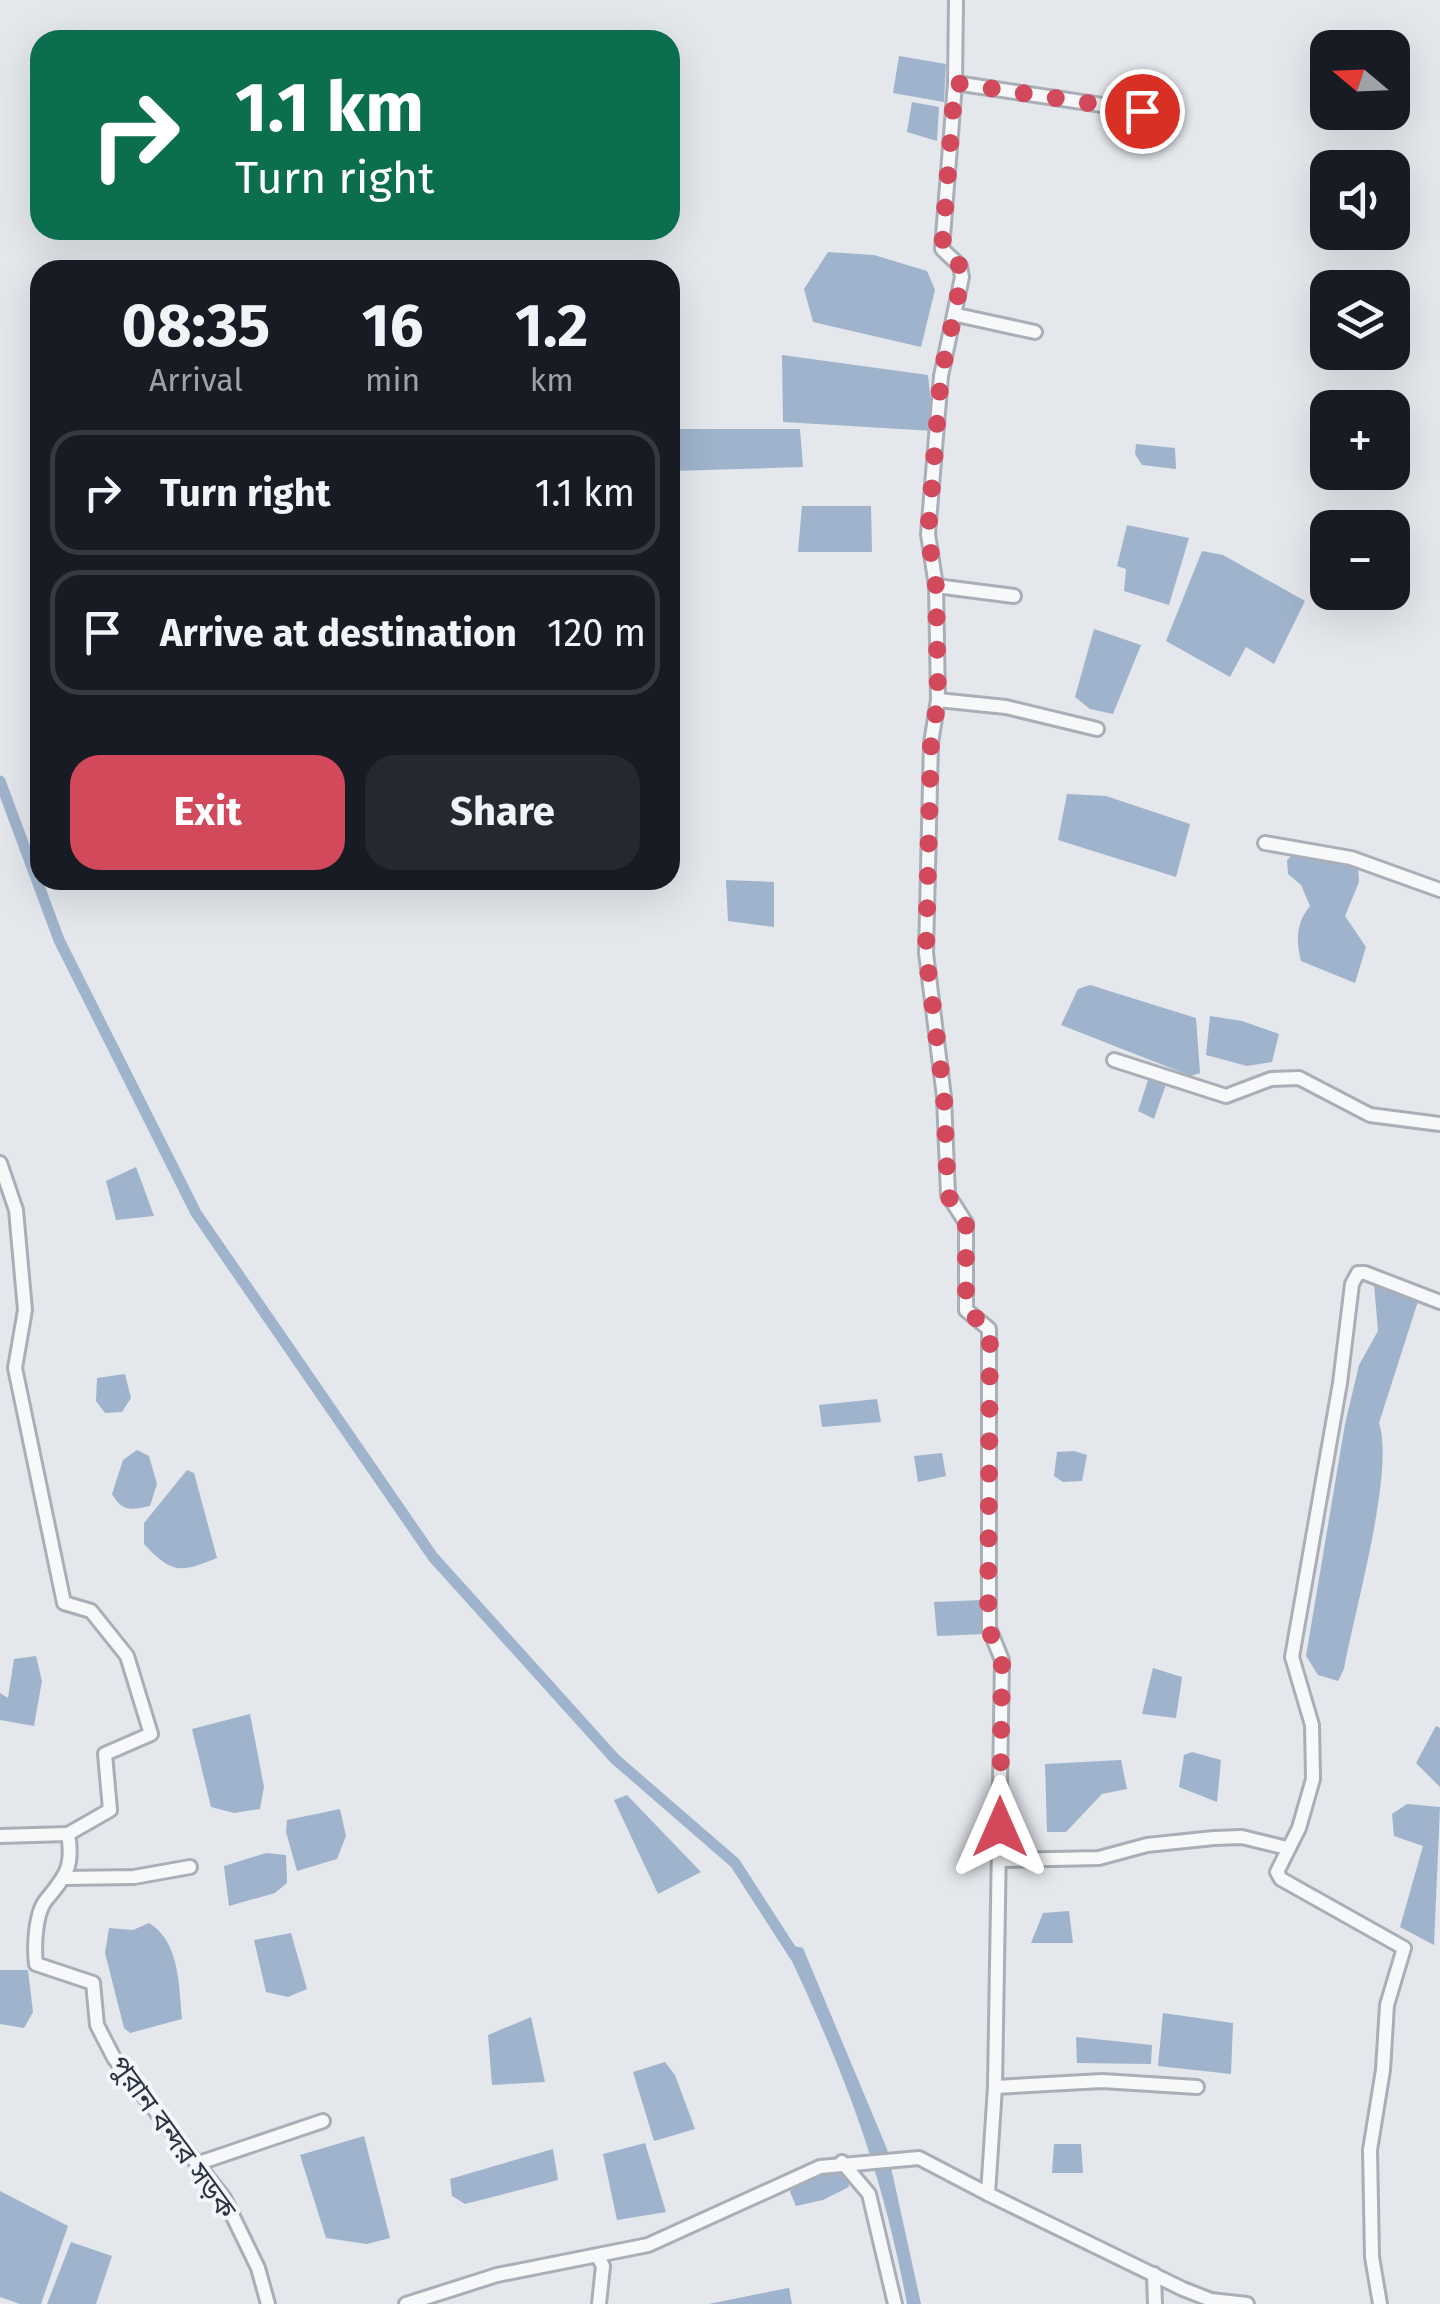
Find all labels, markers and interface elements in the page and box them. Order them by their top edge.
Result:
north arrow [1310,30,1410,130]
map controls [1310,30,1410,610]
text: 1.1 km [235,66,424,150]
pin [1100,69,1185,154]
icon: right [70,70,200,200]
icon: arrive [1115,84,1170,139]
button: sound [1310,150,1410,250]
text: Turn right [235,151,434,205]
button: layers [1310,270,1410,370]
text: 08:35 [122,290,270,362]
text: 16 [362,290,424,362]
text: 1.2 [515,290,588,362]
text: Arrival [149,361,243,399]
text: min [365,361,420,399]
text: km [530,361,574,399]
button: + [1310,390,1410,490]
icon: right [75,465,130,520]
text: Turn right [160,470,330,516]
text: 1.1 km [535,470,635,516]
button: − [1310,510,1410,610]
icon: arrive [75,605,130,660]
text: Arrive at destination [160,610,517,656]
text: 120 m [547,610,646,656]
button: Exit [70,755,345,870]
button: Share [365,755,640,870]
position arrow [948,1775,1052,1879]
street label: পুরান বন্দর সড়ক [103,2049,243,2225]

